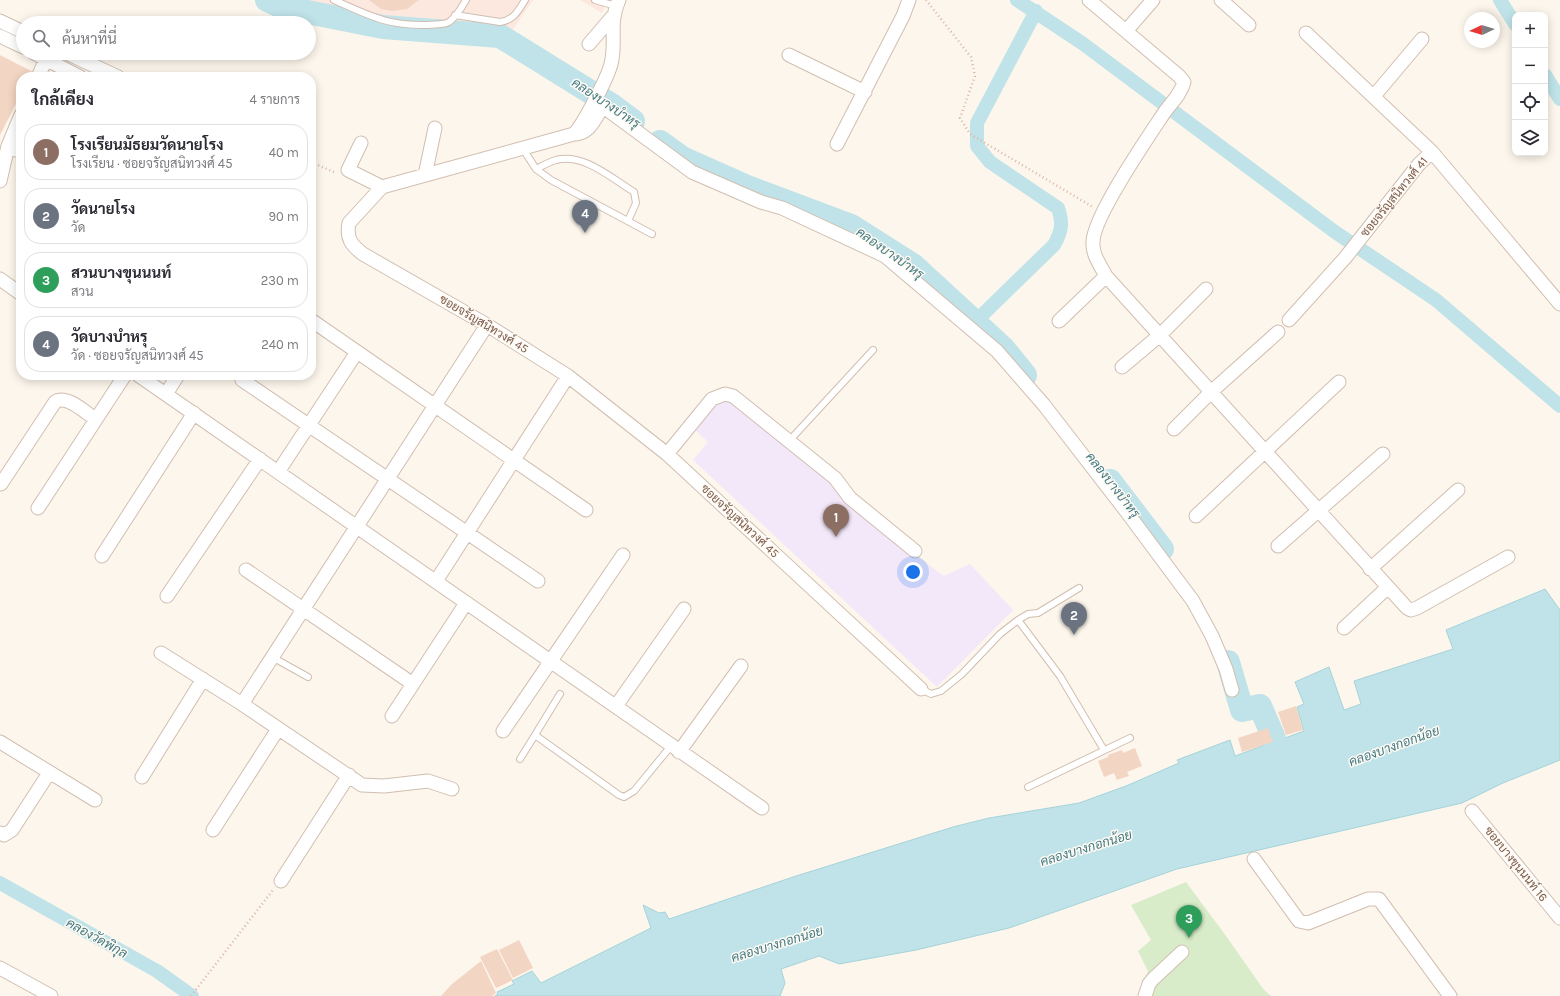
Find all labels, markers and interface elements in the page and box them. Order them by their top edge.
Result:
north arrow [1464,12,1500,48]
map controls [1512,12,1548,156]
button: + [1512,12,1548,48]
search box [16,16,316,60]
icon: search [30,27,52,49]
text: ค้นหาที่นี่ [62,30,117,48]
button: − [1512,48,1548,84]
water label: คลองบางบำหรุ [568,75,643,133]
button: locate [1512,84,1548,120]
text: ใกล้เคียง [32,89,94,109]
text: 4 รายการ [250,92,300,107]
button: layers [1512,120,1548,156]
text: โรงเรียนมัธยมวัดนายโรง [71,136,224,154]
text: 1 [44,145,48,160]
text: 40 m [269,145,299,160]
street label: ซอยจรัญสนิทวงศ์ 41 [1357,154,1430,240]
text: โรงเรียน · ซอยจรัญสนิทวงศ์ 45 [71,156,232,171]
text: วัดนายโรง [71,200,135,218]
pin: 4 [572,200,598,233]
text: 2 [42,209,50,224]
text: 90 m [268,209,299,224]
text: วัด [71,220,85,235]
water label: คลองบางบำหรุ [852,224,927,284]
text: สวนบางขุนนนท์ [71,264,171,282]
text: 3 [42,273,50,288]
text: 230 m [261,273,299,288]
text: สวน [71,284,93,299]
street label: ซอยจรัญสนิทวงศ์ 45 [437,291,532,356]
text: วัดบางบำหรุ [71,328,147,346]
text: 4 [42,337,50,352]
text: 240 m [261,337,299,352]
text: วัด · ซอยจรัญสนิทวงศ์ 45 [71,348,204,363]
water label: คลองบางบำหรุ [1081,449,1144,522]
street label: ซอยจรัญสนิทวงศ์ 45 [698,481,783,561]
pin: 1 [823,504,849,537]
your location [903,562,923,582]
pin: 2 [1061,602,1087,635]
water label: คลองบางกอกน้อย [1346,721,1442,769]
street label: ซอยบางขุนนนท์ 16 [1480,823,1551,905]
water label: คลองบางกอกน้อย [1038,826,1134,869]
pin: 3 [1176,905,1202,938]
water label: คลองวัดพิกุล [63,914,131,963]
water label: คลองบางกอกน้อย [729,922,825,965]

